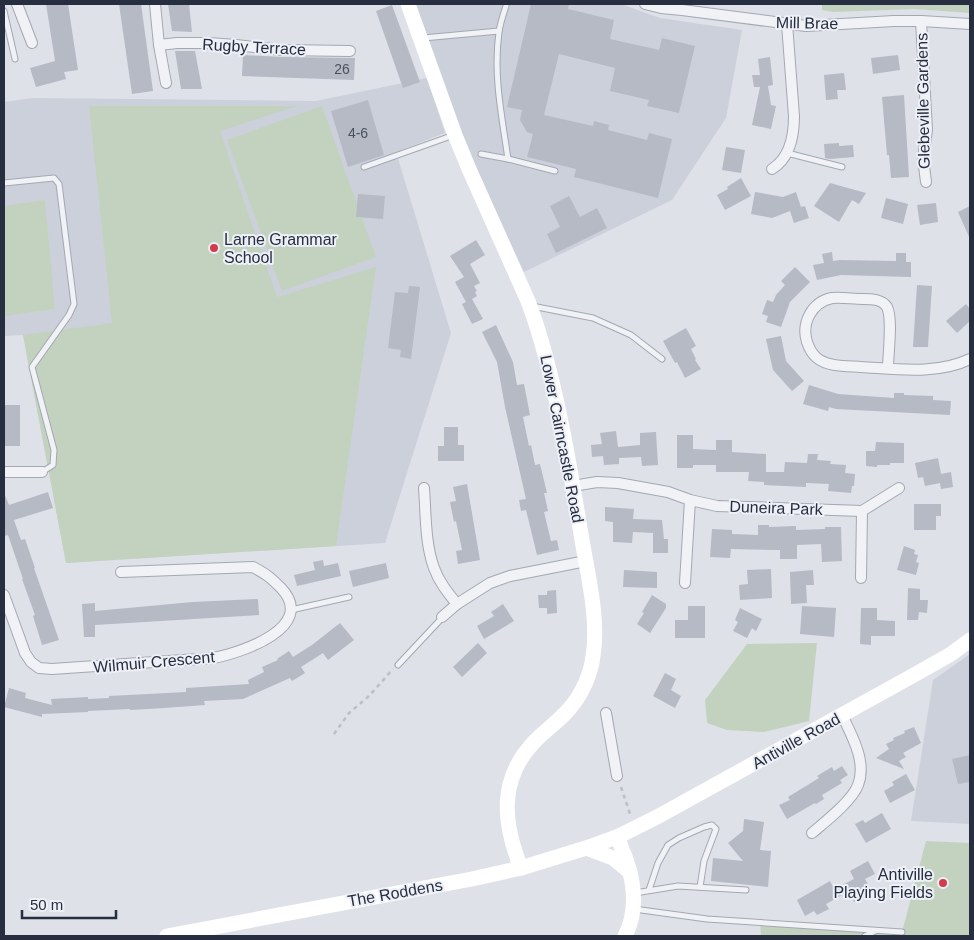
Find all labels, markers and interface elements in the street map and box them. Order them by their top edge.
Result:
street label: Mill Brae [776,14,838,32]
street label: Glebeville Gardens [913,33,933,169]
street label: Rugby Terrace [202,36,306,58]
house number: 26 [334,61,350,77]
house number: 4-6 [348,125,368,141]
place label: Larne Grammar School [224,231,338,266]
marker: Larne Grammar School [208,242,220,254]
street label: Lower Cairncastle Road [537,354,587,524]
street label: Duneira Park [729,498,824,518]
street label: Wilmuir Crescent [93,648,216,676]
street label: Antiville Road [749,710,843,772]
place label: Antiville Playing Fields [833,866,933,901]
street label: The Roddens [346,876,444,910]
marker: Antiville Playing Fields [937,877,949,889]
scale bar [22,888,116,920]
text: 50 m [30,896,63,913]

